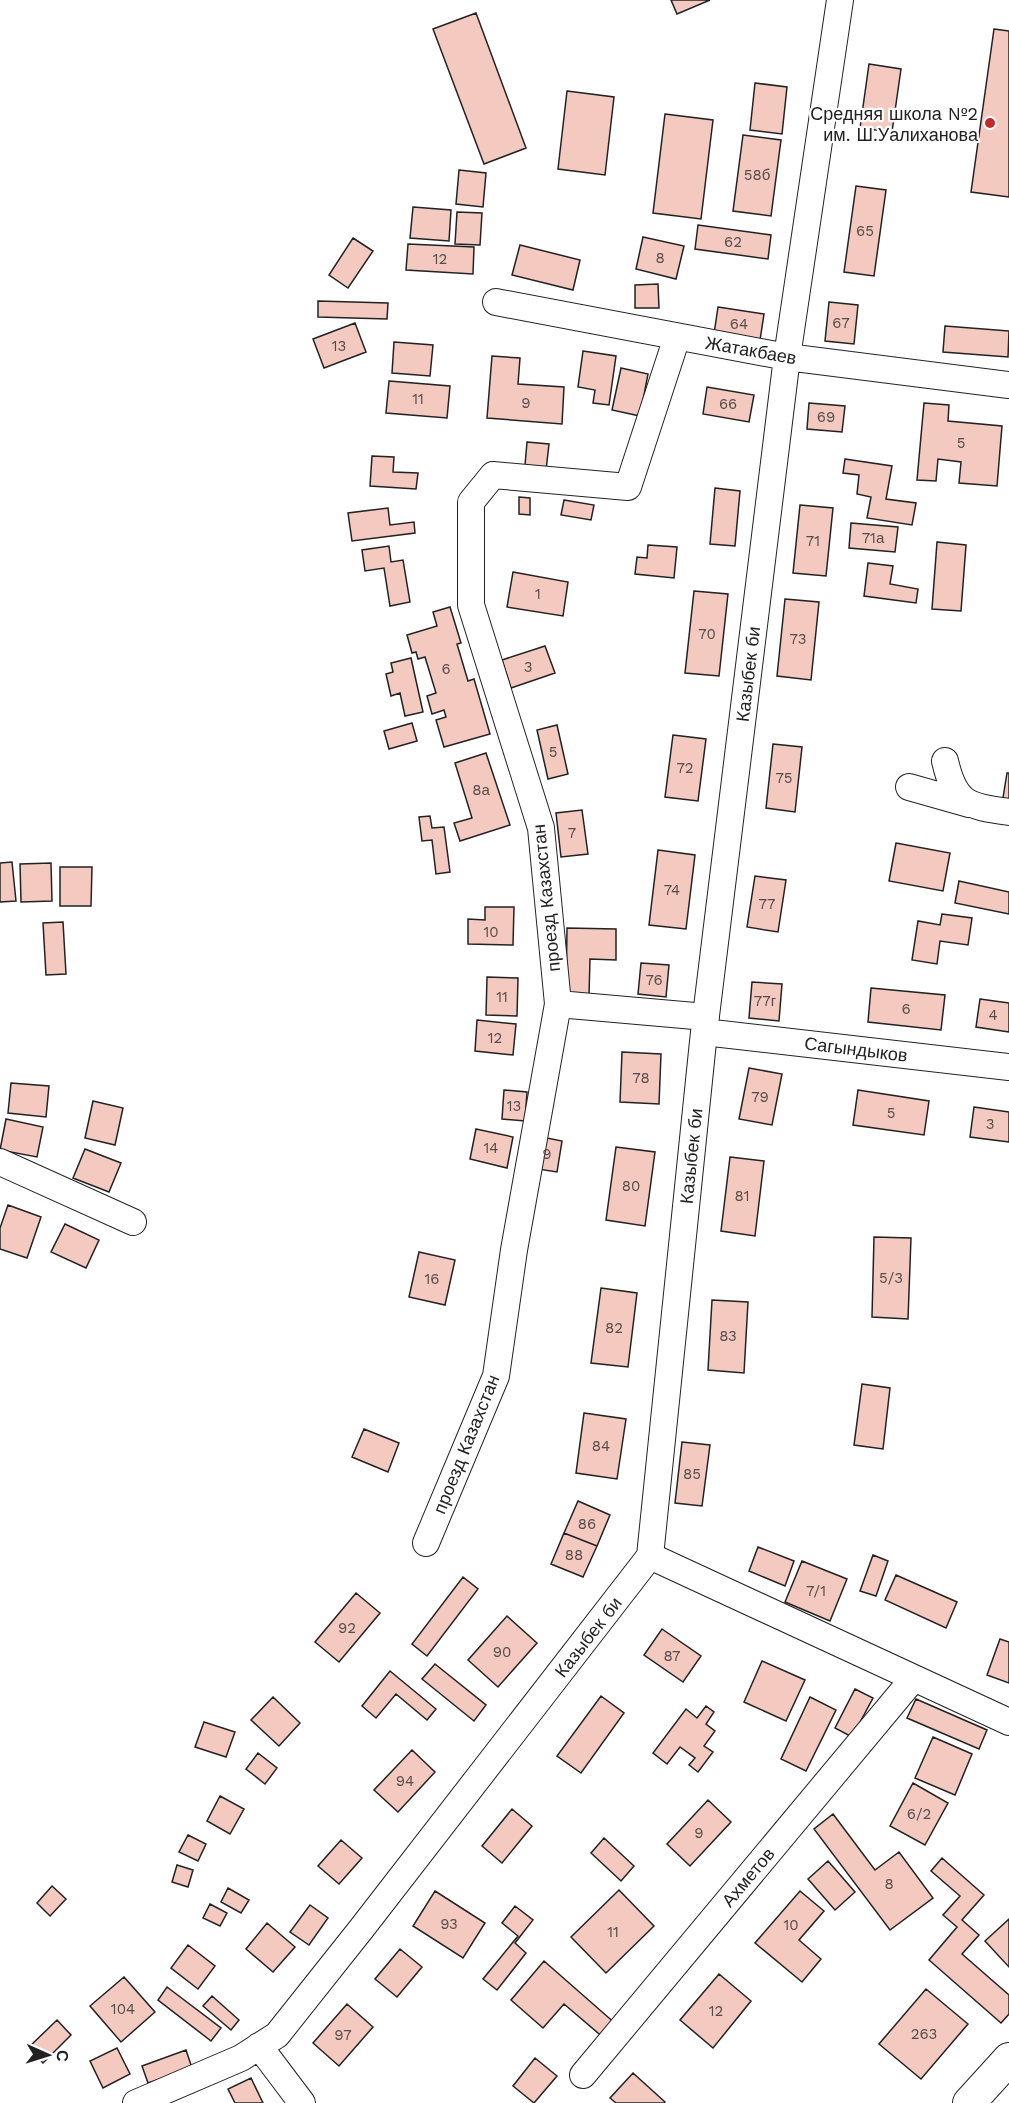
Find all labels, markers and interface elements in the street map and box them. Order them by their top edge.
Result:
place label: Средняя школа №2 им. Ш.Уалиханова [810,103,979,145]
marker: Средняя школа №2 им. Ш.Уалиханова [983,116,997,130]
house number: 58б [744,166,770,184]
house number: 65 [856,222,874,240]
house number: 62 [724,233,742,251]
house number: 8 [655,249,665,267]
house number: 12 [433,250,447,268]
house number: 67 [832,314,850,332]
house number: 64 [730,315,748,333]
street label: Жатакбаев [704,332,798,368]
house number: 13 [332,337,346,355]
house number: 11 [412,390,424,408]
house number: 9 [521,394,531,412]
house number: 66 [719,395,737,413]
house number: 69 [817,408,835,426]
house number: 5 [957,434,965,452]
house number: 71а [862,529,885,547]
house number: 71 [806,532,820,550]
house number: 1 [535,585,541,603]
house number: 70 [698,625,716,643]
street label: Казыбек би [732,625,764,723]
house number: 73 [789,630,807,648]
house number: 3 [524,658,532,676]
house number: 6 [441,660,451,678]
house number: 5 [549,743,557,761]
house number: 72 [676,759,694,777]
house number: 75 [775,769,793,787]
house number: 8а [472,781,490,799]
street label: проезд Казахстан [528,823,564,973]
house number: 7 [568,824,576,842]
house number: 74 [664,881,680,899]
house number: 77 [759,895,775,913]
house number: 10 [483,923,499,941]
house number: 76 [645,971,663,989]
house number: 11 [496,988,508,1006]
house number: 77г [754,992,777,1010]
house number: 6 [901,1000,911,1018]
house number: 4 [988,1006,998,1024]
house number: 12 [488,1029,502,1047]
street label: Сагындыков [803,1032,909,1066]
house number: 78 [632,1069,650,1087]
house number: 79 [751,1088,769,1106]
house number: 13 [507,1097,521,1115]
house number: 5 [887,1104,895,1122]
street label: Казыбек би [676,1107,706,1205]
house number: 3 [986,1115,994,1133]
house number: 14 [483,1139,499,1157]
house number: 9 [542,1145,552,1163]
house number: 80 [622,1177,640,1195]
house number: 81 [734,1187,750,1205]
house number: 5/3 [879,1269,903,1287]
house number: 16 [425,1270,439,1288]
house number: 82 [605,1319,623,1337]
house number: 83 [719,1327,737,1345]
street label: проезд Казахстан [428,1371,504,1517]
house number: 84 [592,1437,610,1455]
house number: 85 [683,1465,701,1483]
house number: 86 [578,1515,596,1533]
house number: 88 [565,1546,583,1564]
house number: 7/1 [806,1582,826,1600]
street label: Казыбек би [550,1593,626,1681]
house number: 92 [338,1619,356,1637]
house number: 90 [493,1643,511,1661]
house number: 87 [663,1647,681,1665]
house number: 94 [396,1772,414,1790]
house number: 6/2 [907,1805,931,1823]
house number: 9 [694,1824,704,1842]
street label: Ахметов [717,1843,779,1911]
house number: 8 [884,1875,894,1893]
house number: 93 [440,1915,458,1933]
house number: 10 [783,1916,799,1934]
house number: 11 [607,1923,619,1941]
house number: 104 [111,2000,135,2018]
house number: 12 [709,2002,723,2020]
north arrow [18,2025,78,2085]
house number: 263 [911,2025,937,2043]
house number: 97 [334,2026,352,2044]
text: С [53,2049,72,2062]

